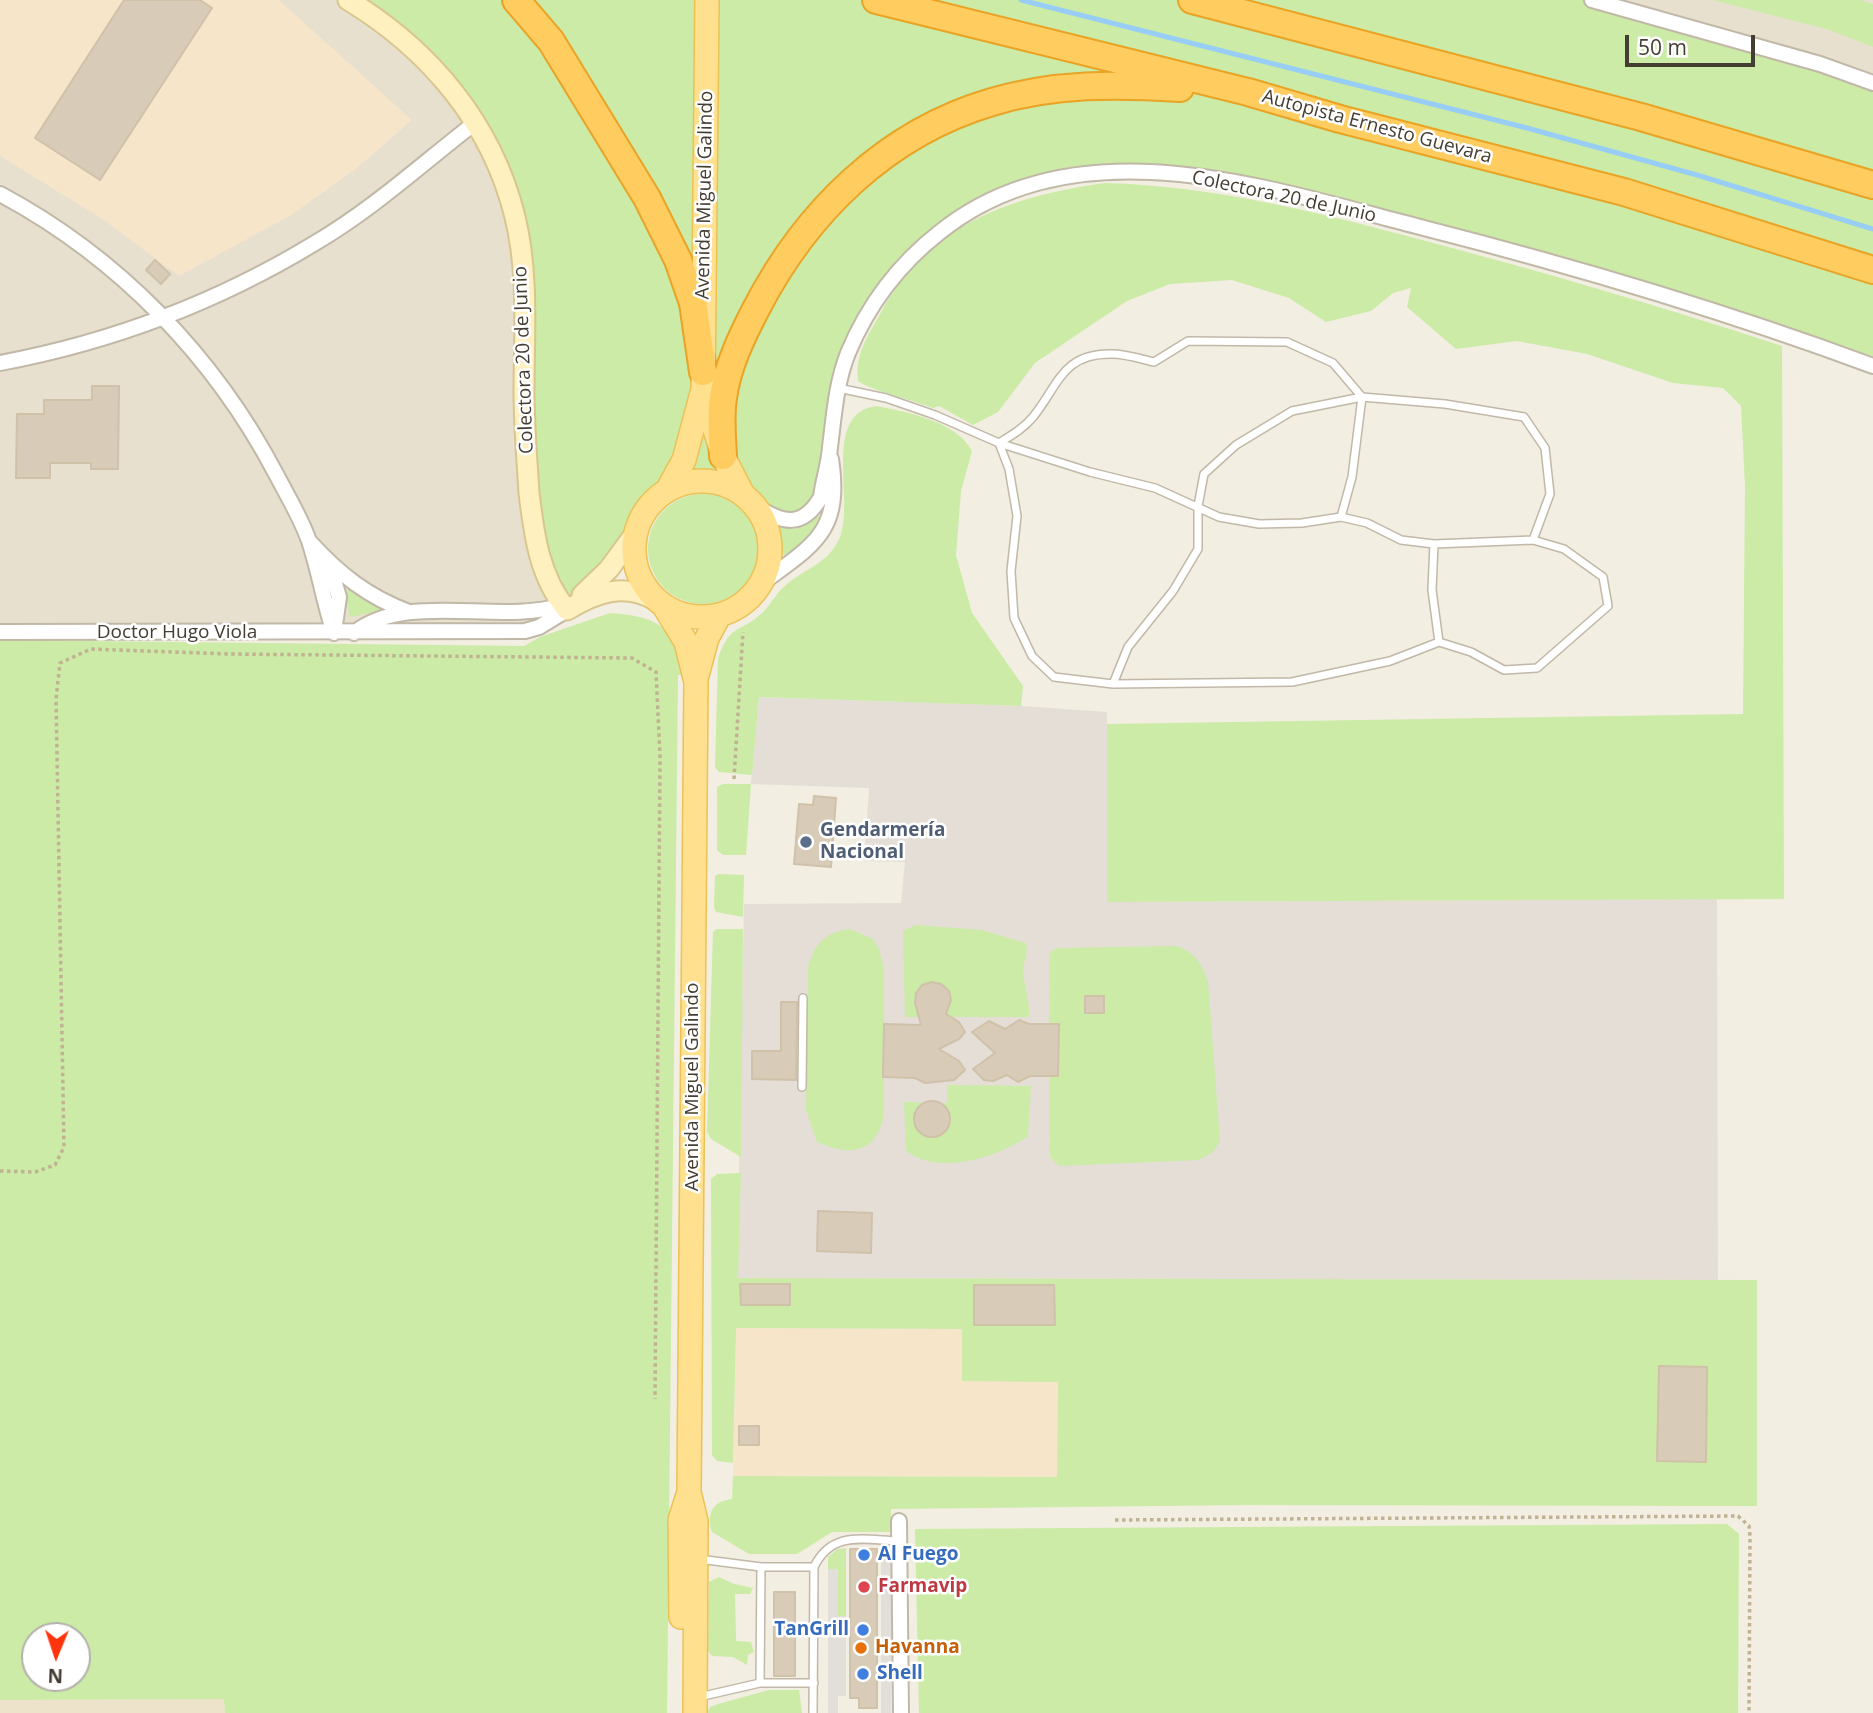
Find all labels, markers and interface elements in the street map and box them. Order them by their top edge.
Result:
scale bar [1628,21,1758,65]
text: 50 m [1638,33,1687,61]
street label: Autopista Ernesto Guevara [1260,85,1494,169]
street label: Avenida Miguel Galindo [692,90,718,300]
street label: Colectora 20 de Junio [1190,166,1378,228]
street label: Colectora 20 de Junio [509,266,539,454]
street label: Doctor Hugo Viola [97,622,257,644]
place label: Gendarmería Nacional [820,820,945,864]
marker: Gendarmería Nacional [798,834,814,850]
street label: Avenida Miguel Galindo [682,983,704,1191]
place label: Al Fuego [878,1544,958,1566]
marker: Al Fuego [856,1547,872,1563]
place label: Farmavip [878,1576,967,1598]
marker: Farmavip [856,1579,872,1595]
place label: TanGrill [774,1619,849,1641]
north arrow [21,1622,91,1692]
marker: TanGrill [855,1622,871,1638]
place label: Havanna [875,1637,960,1659]
marker: Havanna [853,1640,869,1656]
text: N [47,1663,64,1689]
place label: Shell [877,1663,923,1685]
marker: Shell [855,1666,871,1682]

